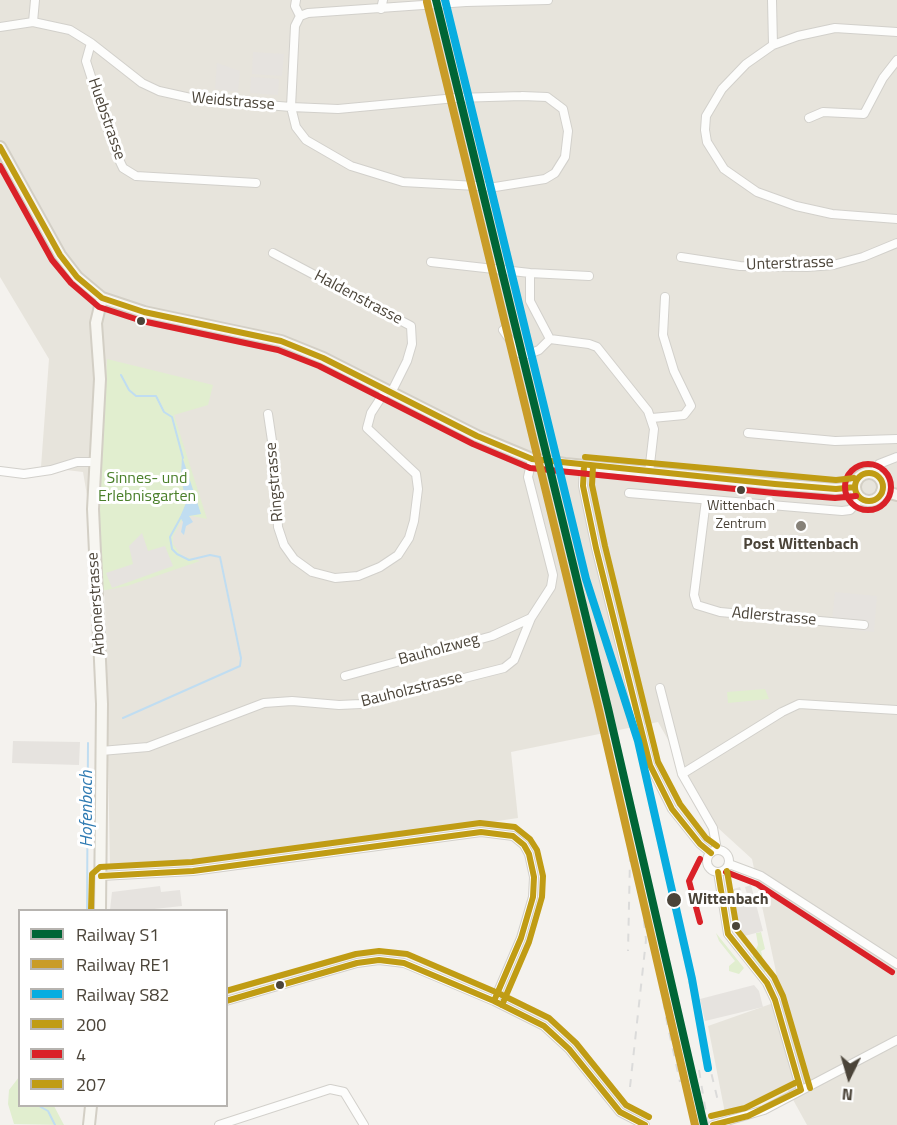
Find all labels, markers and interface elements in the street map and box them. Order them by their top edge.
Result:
street label: Huebstrasse [83,76,129,162]
street label: Weidstrasse [191,89,275,115]
street label: Unterstrasse [746,253,834,275]
street label: Haldenstrasse [311,267,405,329]
unlabelled marker [135,315,147,327]
street label: Ringstrasse [262,441,288,523]
park label: Sinnes- und Erlebnisgarten [98,469,196,507]
marker: Wittenbach Zentrum [735,484,747,496]
place label: Wittenbach Zentrum [707,499,775,532]
marker: Post Wittenbach [794,519,808,533]
place label: Post Wittenbach [743,535,859,555]
street label: Arbonerstrasse [84,552,110,656]
street label: Adlerstrasse [731,604,817,630]
street label: Bauholzweg [397,630,481,670]
street label: Bauholzstrasse [359,668,465,712]
water label: Hofenbach [77,771,99,847]
place label: Wittenbach [688,890,769,910]
marker: Wittenbach [665,891,683,909]
legend [18,909,228,1107]
unlabelled marker [730,920,742,932]
text: Railway S1 [76,921,159,948]
text: Railway RE1 [76,951,171,978]
unlabelled marker [274,979,286,991]
text: Railway S82 [76,981,169,1008]
text: 200 [76,1011,106,1038]
text: 4 [76,1041,86,1068]
north arrow [819,1047,879,1107]
text: 207 [76,1071,106,1098]
text: N [841,1082,854,1107]

